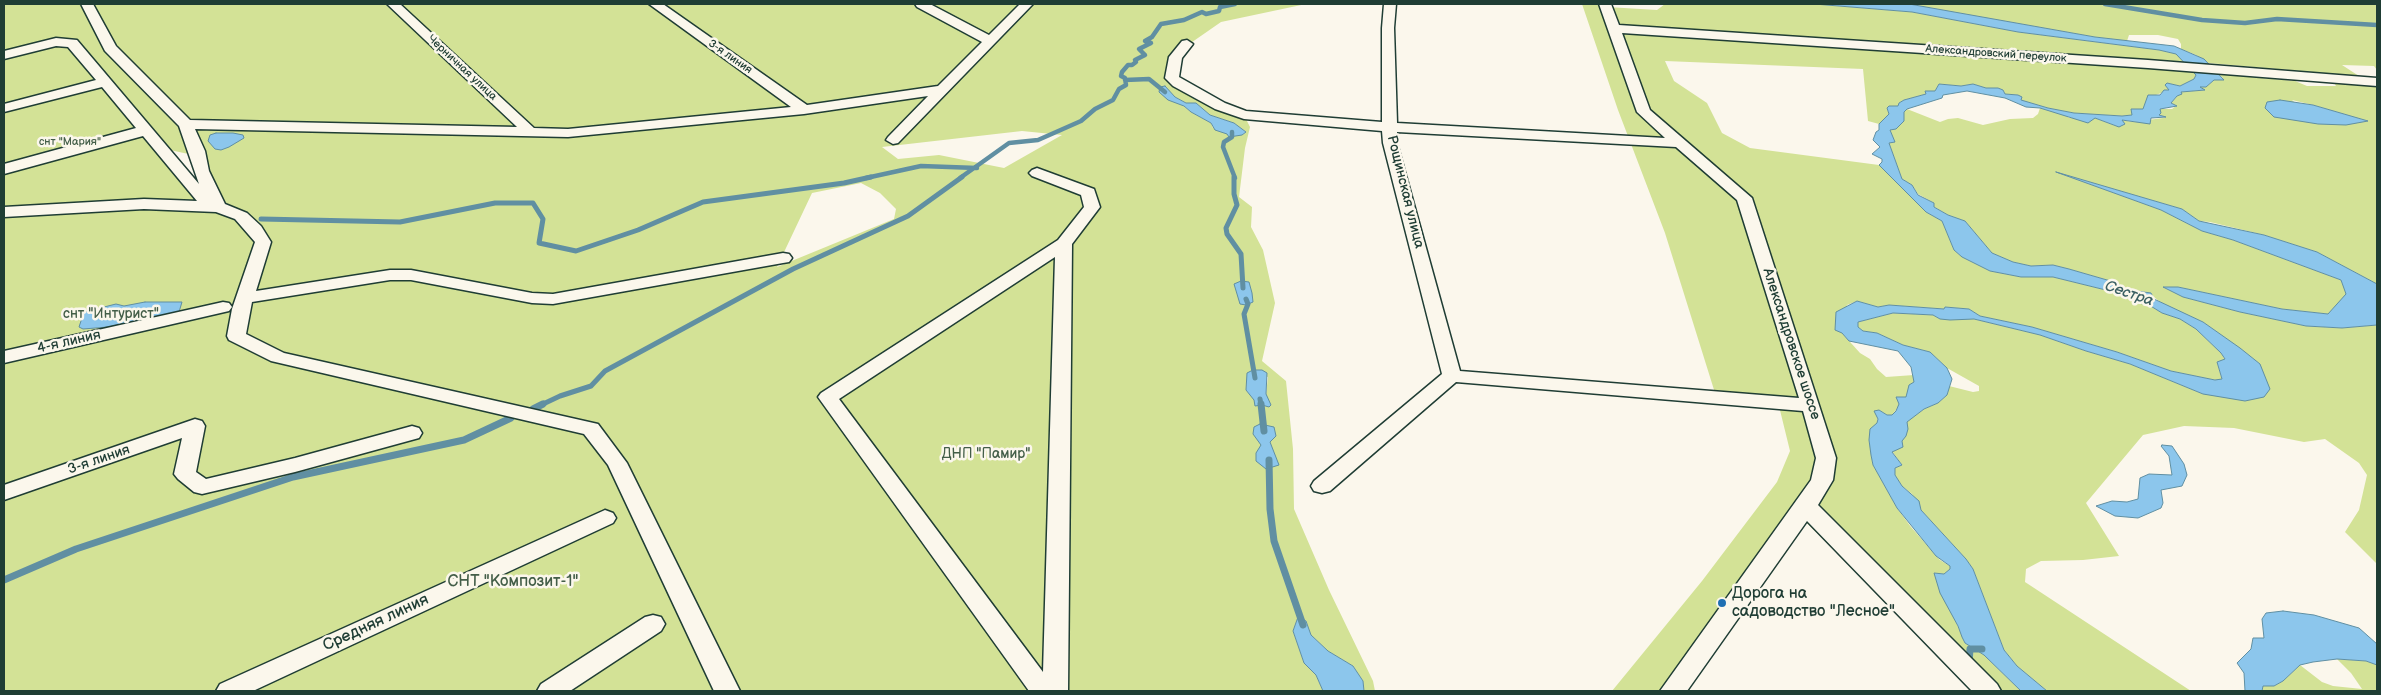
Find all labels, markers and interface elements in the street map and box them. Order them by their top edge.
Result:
street label: Черничная улица [425,33,499,103]
street label: 3-я линия [705,37,755,77]
street label: Александровский переулок [1925,42,2067,66]
street label: Рощинская улица [1383,134,1427,250]
park label: снт "Мария" [39,135,101,149]
street label: Александровское шоссе [1759,266,1823,422]
water label: Сестра [2102,277,2156,311]
park label: снт "Интурист" [63,306,159,322]
street label: 4-я линия [36,327,102,357]
street label: 3-я линия [66,442,132,478]
park label: ДНП "Памир" [942,446,1030,462]
park label: СНТ "Композит-1" [447,572,579,592]
place label: Дорога на садоводство "Лесное" [1732,584,1895,622]
street label: Средняя линия [320,590,432,656]
marker: Дорога на садоводство "Лесное" [1716,597,1728,609]

